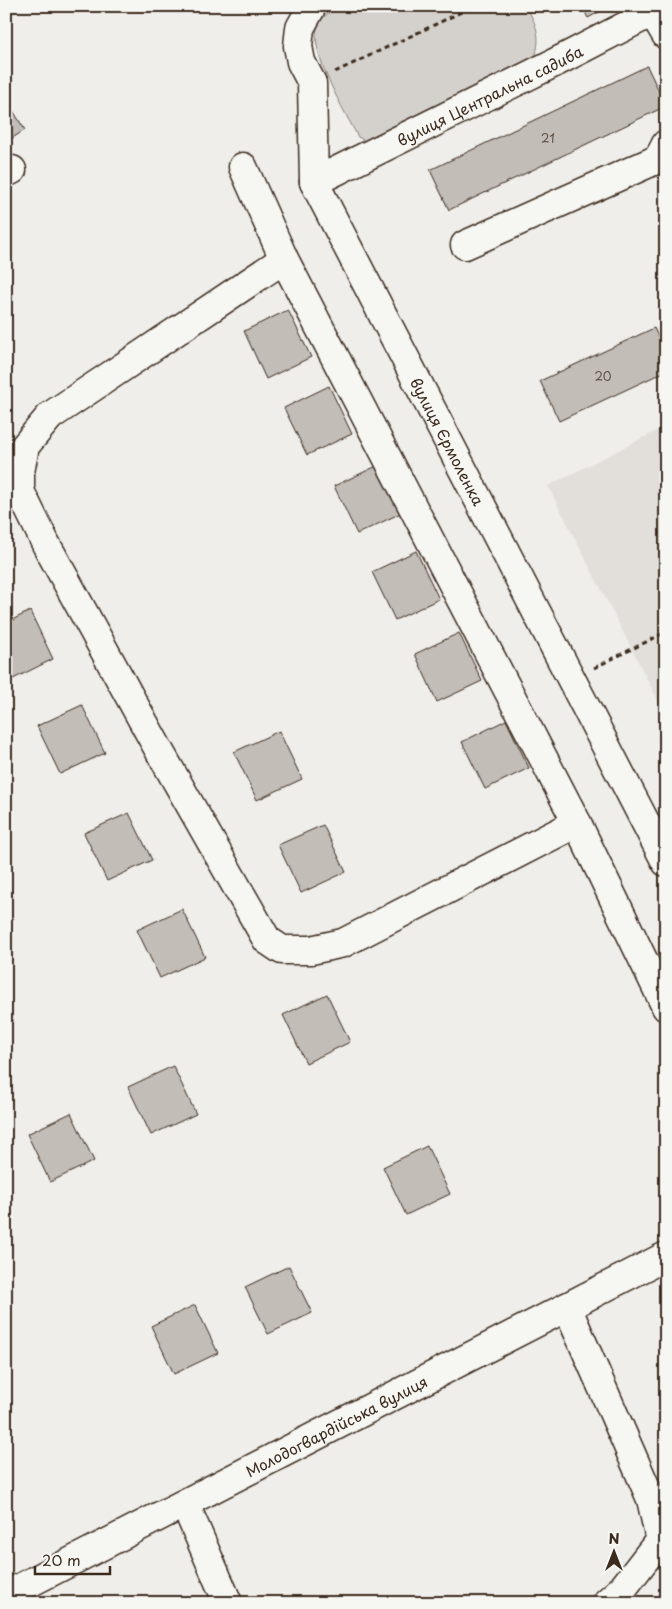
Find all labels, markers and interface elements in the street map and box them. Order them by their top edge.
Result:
street label: вулиця Центральна садиба [393,39,587,151]
house number: 21 [541,129,555,147]
house number: 20 [594,367,612,385]
street label: вулиця Єрмоленка [405,373,491,510]
street label: Молодогвардійська вулиця [241,1369,431,1482]
north arrow [590,1526,640,1576]
text: N [608,1528,620,1549]
scale bar [35,1544,110,1576]
text: 20 m [42,1548,81,1571]

